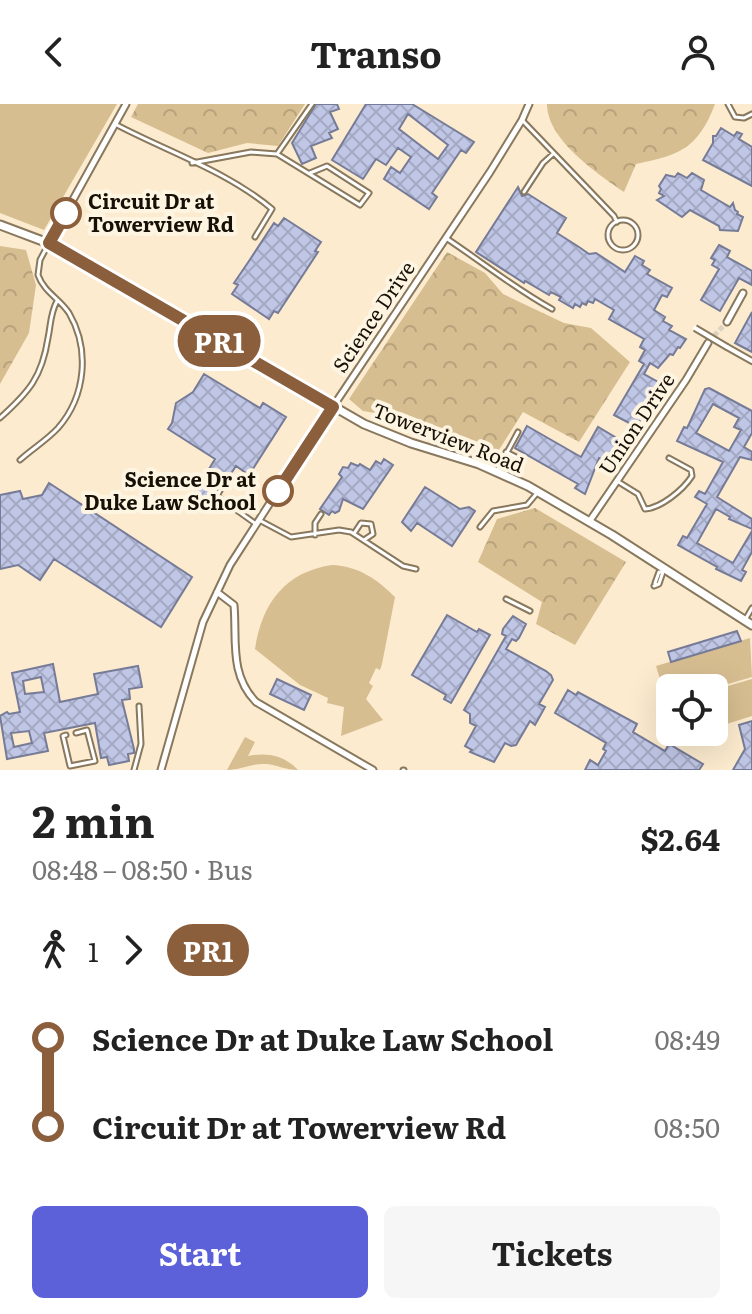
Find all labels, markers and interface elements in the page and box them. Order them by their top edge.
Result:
text: Transo [310,26,442,79]
icon: back [32,30,76,74]
icon: person [676,30,720,74]
place label: Circuit Dr at Towerview Rd [88,185,234,238]
marker: Circuit Dr at Towerview Rd [51,198,81,228]
street label: Science Drive [324,254,421,378]
line badge: PR1 [173,315,265,367]
text: PR1 [194,320,244,362]
street label: Union Drive [590,366,680,480]
street label: Towerview Road [369,393,529,479]
place label: Science Dr at Duke Law School [84,463,256,516]
marker: Science Dr at Duke Law School [263,476,293,506]
map controls [656,674,728,746]
button: locate [656,674,728,746]
text: 2 min [32,786,155,852]
text: $2.64 [641,816,720,860]
text: 08:48 – 08:50 · Bus [32,849,252,888]
icon: walk [32,928,76,972]
icon: forward [111,928,155,972]
text: PR1 [183,929,233,971]
text: 1 [88,931,99,970]
text: Science Dr at Duke Law School [92,1016,553,1060]
text: 08:49 [655,1019,720,1058]
text: Circuit Dr at Towerview Rd [92,1104,506,1148]
text: 08:50 [654,1107,720,1146]
button: Start [32,1206,368,1298]
button: Tickets [384,1206,720,1298]

